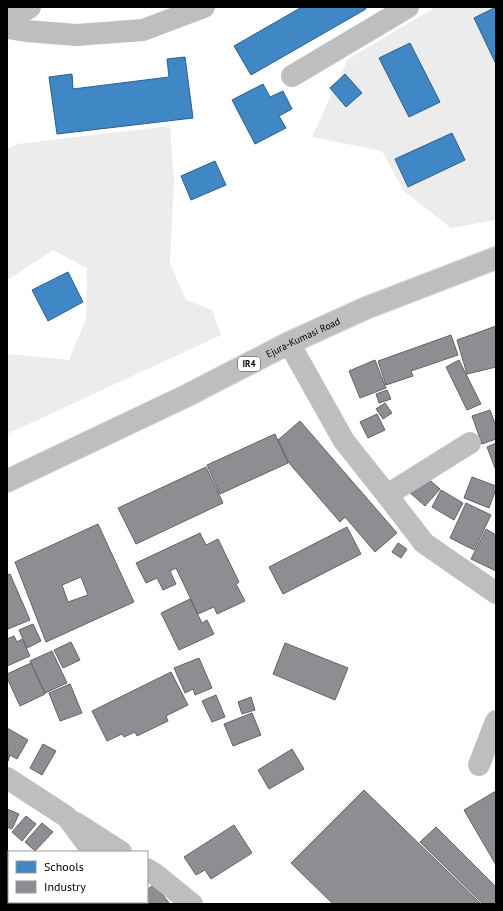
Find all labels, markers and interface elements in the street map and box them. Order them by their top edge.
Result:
street label: Ejura-Kumasi Road [264,315,342,361]
road number: IR4 [238,357,260,371]
legend [8,851,148,903]
text: Schools [44,859,84,874]
text: Industry [44,879,86,894]

